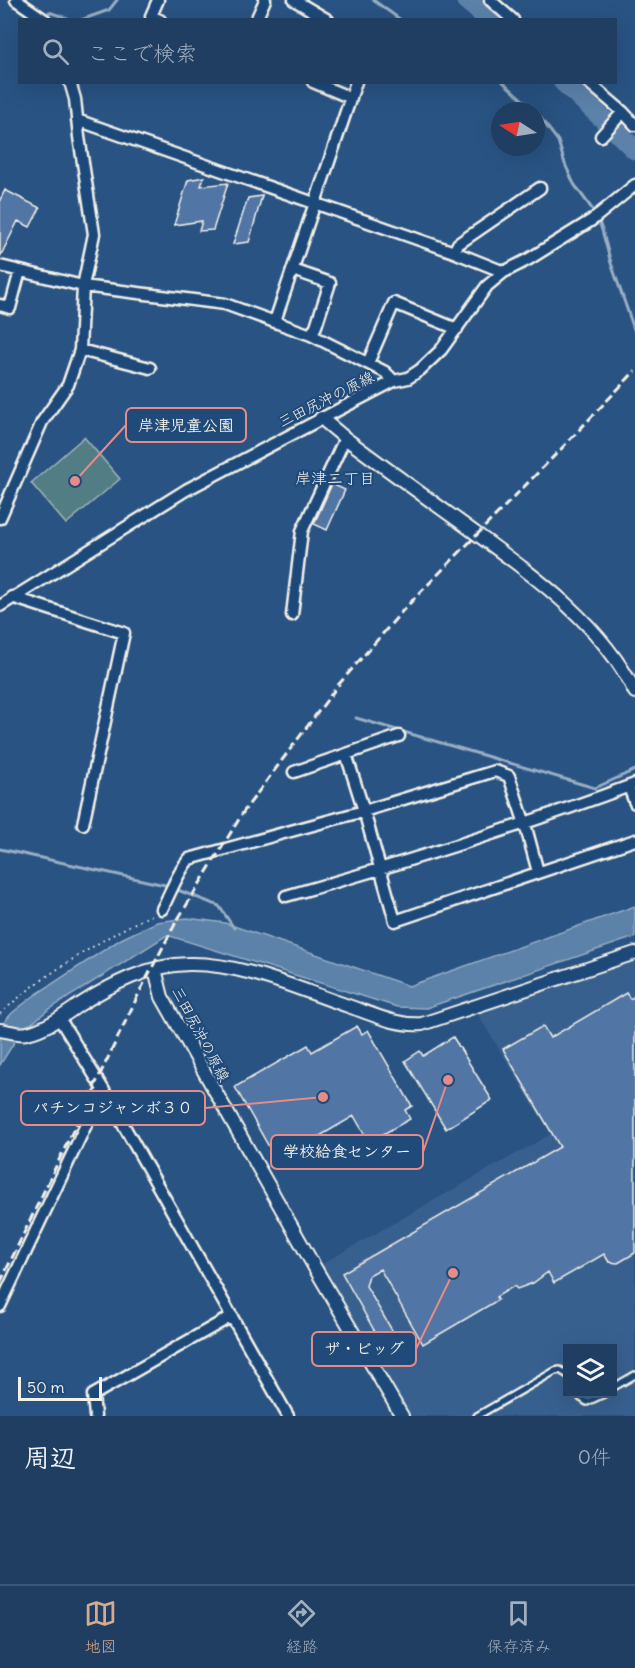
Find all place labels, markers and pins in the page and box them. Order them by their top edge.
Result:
callout: 岸津児童公園 [126,408,246,442]
callout: パチンコジャンボ３０ [21,1091,205,1125]
callout: 学校給食センター [271,1135,423,1169]
callout: ザ・ビッグ [312,1332,416,1366]

